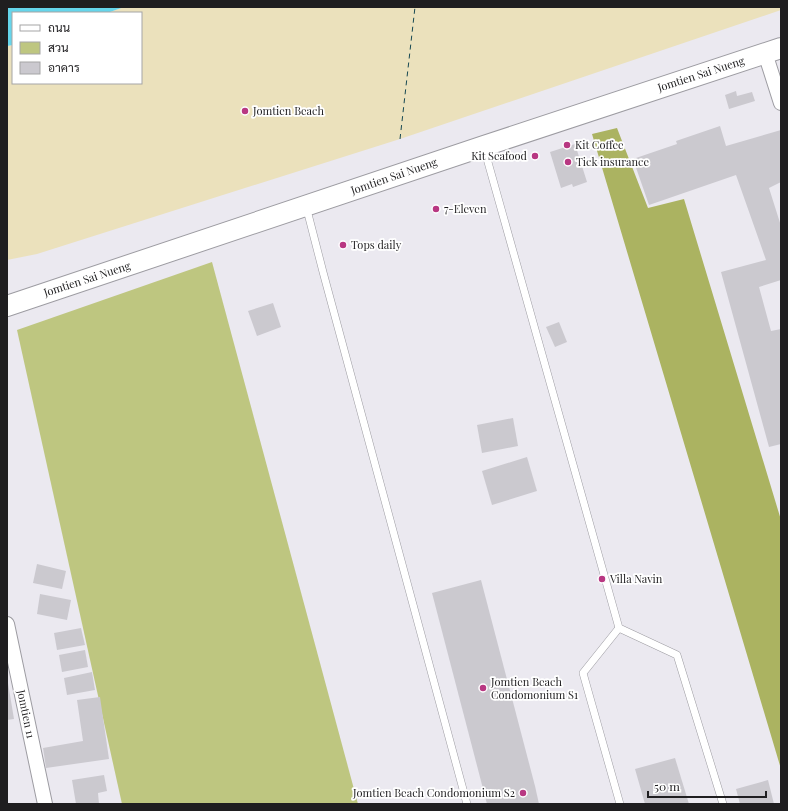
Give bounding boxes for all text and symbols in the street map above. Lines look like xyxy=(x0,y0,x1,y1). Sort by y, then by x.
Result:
legend xyxy=(12,12,142,84)
text: ถนน xyxy=(48,19,71,35)
text: สวน xyxy=(48,39,69,55)
street label: Jomtien Sai Nueng xyxy=(655,52,746,95)
text: อาคาร xyxy=(48,59,80,75)
place label: Jomtien Beach xyxy=(252,103,324,118)
marker: Jomtien Beach xyxy=(240,106,250,116)
place label: Kit Coffee xyxy=(575,137,624,152)
marker: Kit Coffee xyxy=(562,140,572,150)
place label: Kit Seafood xyxy=(471,148,528,163)
marker: Kit Seafood xyxy=(530,151,540,161)
street label: Jomtien Sai Nueng xyxy=(348,154,439,198)
place label: Tick insurance xyxy=(576,154,649,169)
marker: Tick insurance xyxy=(563,157,573,167)
place label: 7-Eleven xyxy=(444,201,487,216)
marker: 7-Eleven xyxy=(431,204,441,214)
place label: Tops daily xyxy=(351,237,402,252)
marker: Tops daily xyxy=(338,240,348,250)
street label: Jomtien Sai Nueng xyxy=(41,257,132,300)
place label: Villa Navin xyxy=(609,571,663,586)
marker: Villa Navin xyxy=(597,574,607,584)
place label: Jomtien Beach Condomonium S1 xyxy=(490,674,578,702)
marker: Jomtien Beach Condomonium S1 xyxy=(478,683,488,693)
street label: Jomtien 11 xyxy=(14,687,39,740)
scale bar xyxy=(648,773,766,799)
text: 50 m xyxy=(654,778,680,794)
place label: Jomtien Beach Condomonium S2 xyxy=(352,785,515,800)
marker: Jomtien Beach Condomonium S2 xyxy=(518,788,528,798)

